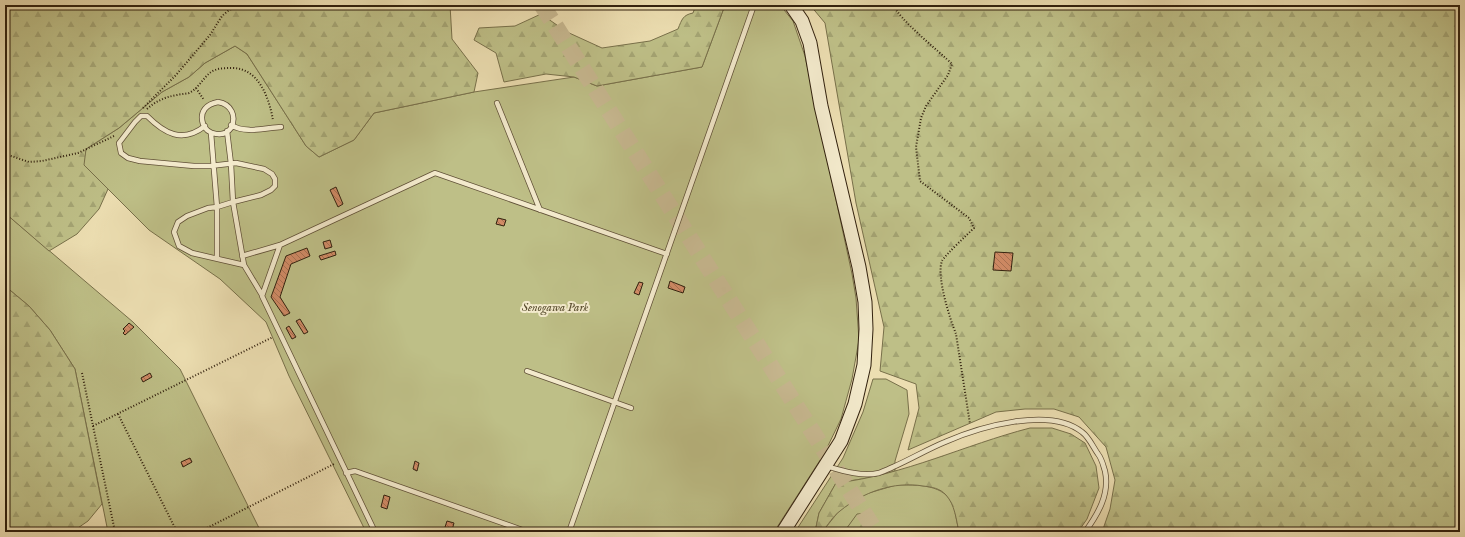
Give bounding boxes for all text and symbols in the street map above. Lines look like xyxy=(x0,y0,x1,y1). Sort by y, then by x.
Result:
park label: Senogawa Park xyxy=(522,300,588,316)

